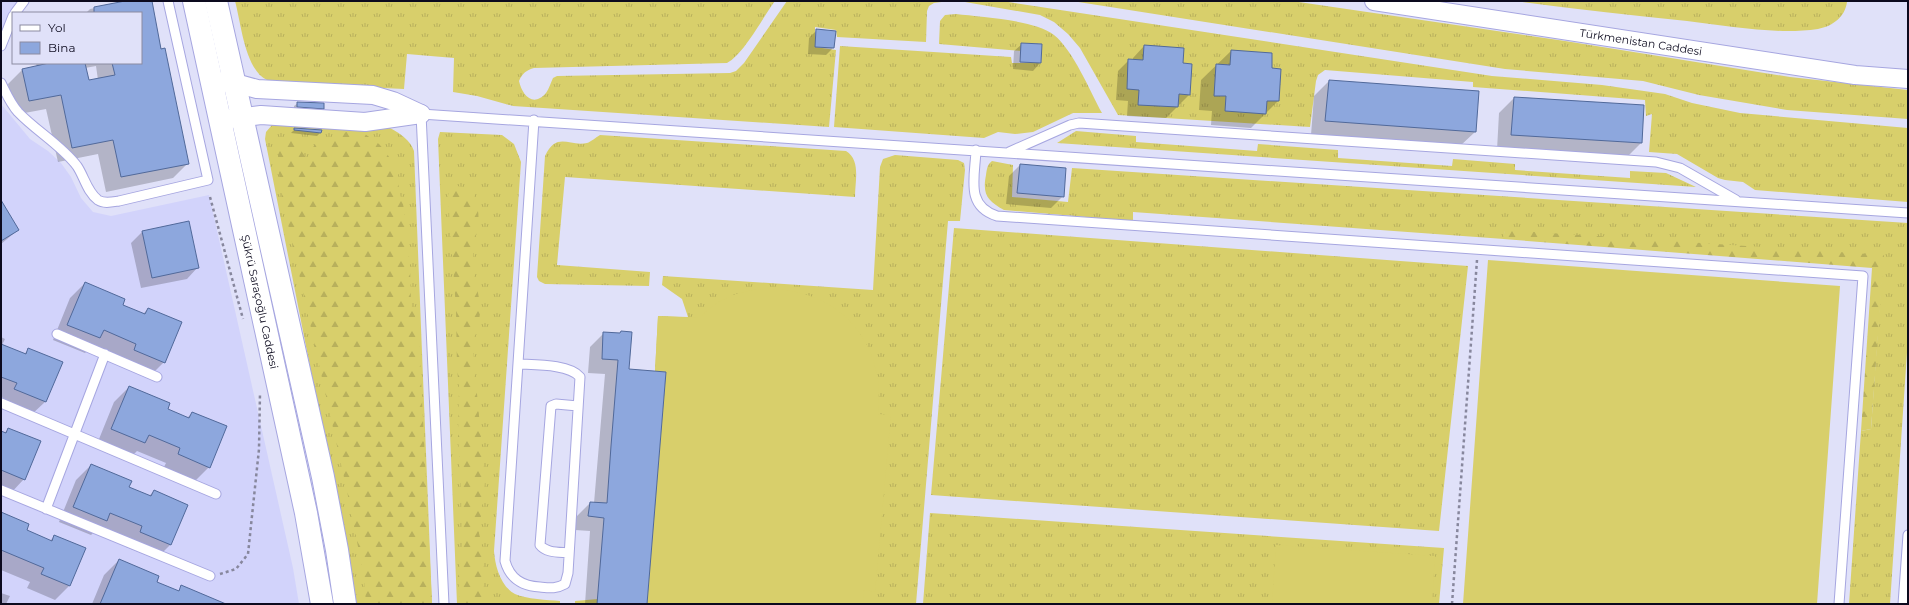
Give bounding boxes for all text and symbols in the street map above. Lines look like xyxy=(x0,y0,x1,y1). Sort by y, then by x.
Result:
legend xyxy=(12,12,142,64)
text: Yol xyxy=(48,20,66,35)
street label: Türkmenistan Caddesi xyxy=(1579,26,1703,58)
text: Bina xyxy=(48,40,75,55)
street label: Şükrü Saraçoğlu Caddesi xyxy=(238,233,281,370)

